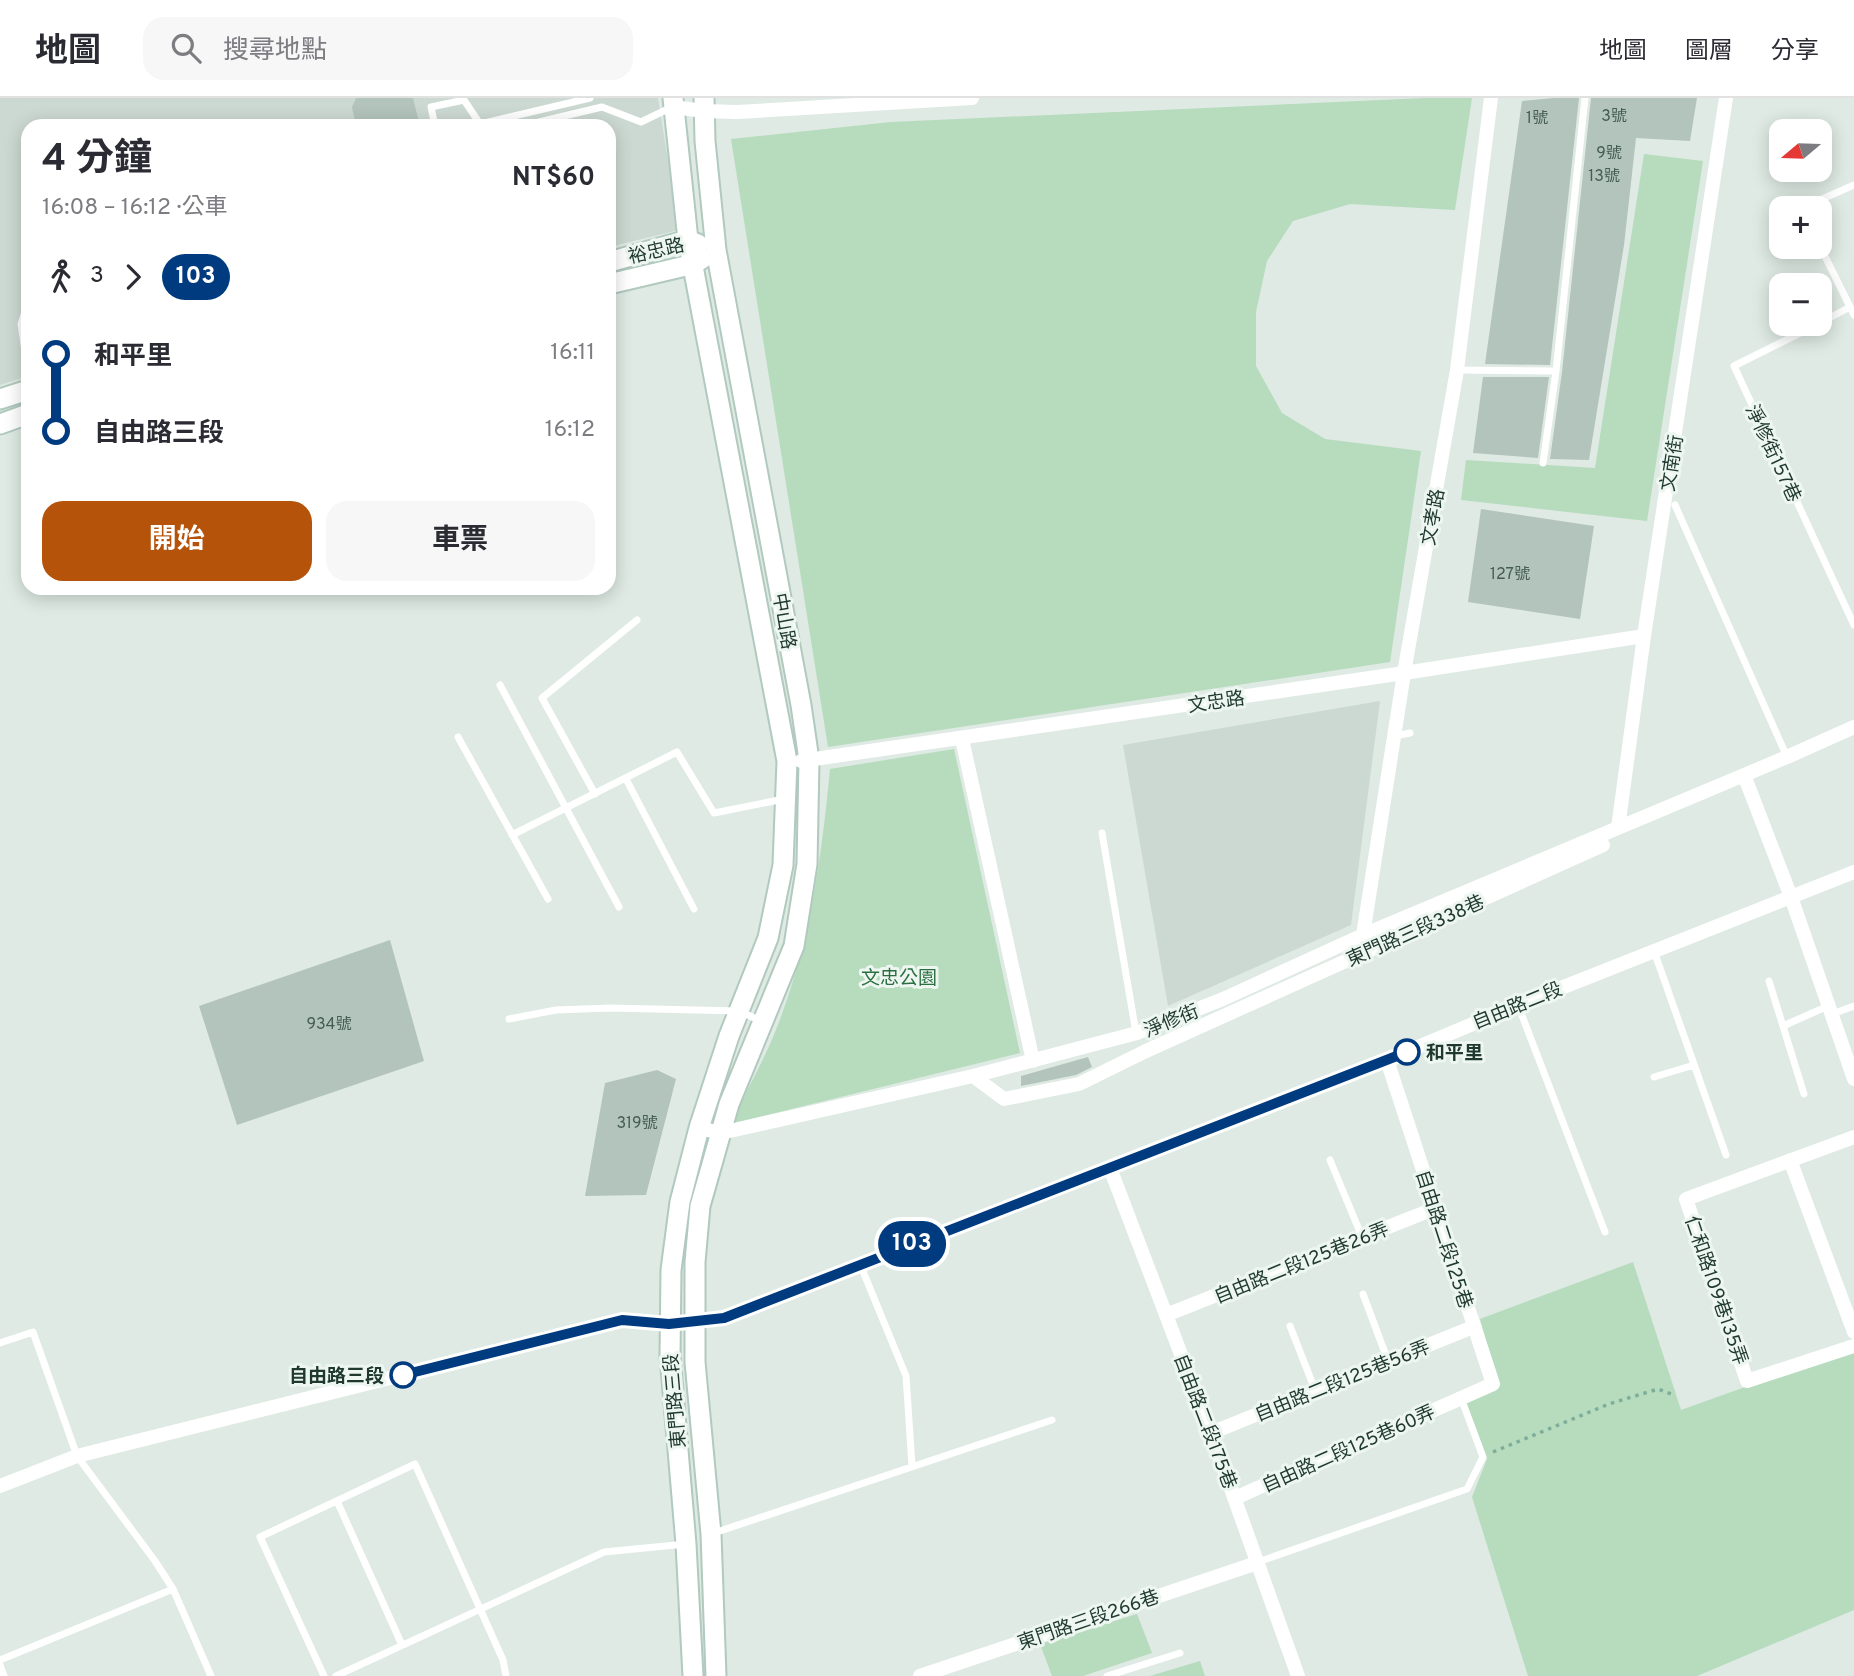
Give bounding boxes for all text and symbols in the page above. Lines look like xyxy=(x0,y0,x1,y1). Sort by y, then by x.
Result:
search box xyxy=(143,17,633,80)
icon: search xyxy=(167,29,205,67)
text: 地圖 xyxy=(35,32,101,74)
text: 搜尋地點 xyxy=(223,35,327,68)
text: 地圖 xyxy=(1599,37,1647,67)
text: 圖層 xyxy=(1685,37,1733,67)
text: 分享 xyxy=(1771,37,1819,67)
house number: 3號 xyxy=(1601,107,1627,127)
house number: 1號 xyxy=(1526,109,1548,129)
north arrow xyxy=(1769,119,1832,182)
map controls xyxy=(1769,119,1832,336)
text: 4 分鐘 xyxy=(42,136,152,185)
house number: 9號 xyxy=(1596,144,1622,164)
text: NT$60 xyxy=(512,162,595,195)
house number: 13號 xyxy=(1588,167,1620,187)
text: 16:08 – 16:12 · 公車 xyxy=(42,194,228,223)
button: + xyxy=(1769,196,1832,259)
street label: 裕忠路 xyxy=(626,234,687,270)
icon: walk xyxy=(42,258,80,296)
icon: forward xyxy=(114,258,152,296)
text: 3 xyxy=(90,262,104,291)
text: 103 xyxy=(176,262,216,292)
button: − xyxy=(1769,273,1832,336)
text: 16:11 xyxy=(550,339,595,368)
text: 和平里 xyxy=(94,341,172,374)
street label: 淨修街157巷 xyxy=(1739,401,1805,506)
text: 16:12 xyxy=(545,416,595,445)
text: 自由路三段 xyxy=(94,418,224,451)
street label: 文南街 xyxy=(1657,433,1689,493)
street label: 文孝路 xyxy=(1417,487,1451,548)
button: 開始 xyxy=(42,501,312,581)
button: 車票 xyxy=(326,501,595,581)
house number: 127號 xyxy=(1490,565,1530,585)
street label: 中山路 xyxy=(766,591,800,652)
street label: 文忠路 xyxy=(1186,687,1246,719)
street label: 東門路三段338巷 xyxy=(1343,891,1489,973)
park label: 文忠公園 xyxy=(861,967,937,991)
street label: 自由路二段 xyxy=(1469,978,1566,1036)
street label: 淨修街 xyxy=(1141,1000,1203,1044)
house number: 934號 xyxy=(306,1015,352,1035)
marker: 和平里 xyxy=(1394,1039,1420,1065)
place label: 和平里 xyxy=(1426,1042,1483,1066)
house number: 319號 xyxy=(616,1114,658,1134)
street label: 自由路二段125巷 xyxy=(1409,1167,1477,1312)
street label: 仁和路109巷135弄 xyxy=(1678,1213,1752,1368)
street label: 自由路二段125巷26弄 xyxy=(1211,1218,1393,1310)
line badge: 103 xyxy=(872,1221,952,1267)
text: 103 xyxy=(892,1229,932,1259)
street label: 自由路二段125巷56弄 xyxy=(1252,1336,1434,1428)
street label: 自由路二段175巷 xyxy=(1167,1351,1241,1493)
street label: 東門路三段 xyxy=(660,1352,692,1449)
marker: 自由路三段 xyxy=(390,1362,416,1388)
place label: 自由路三段 xyxy=(289,1365,384,1389)
street label: 自由路二段125巷60弄 xyxy=(1258,1401,1439,1499)
street label: 東門路三段266巷 xyxy=(1015,1585,1163,1656)

